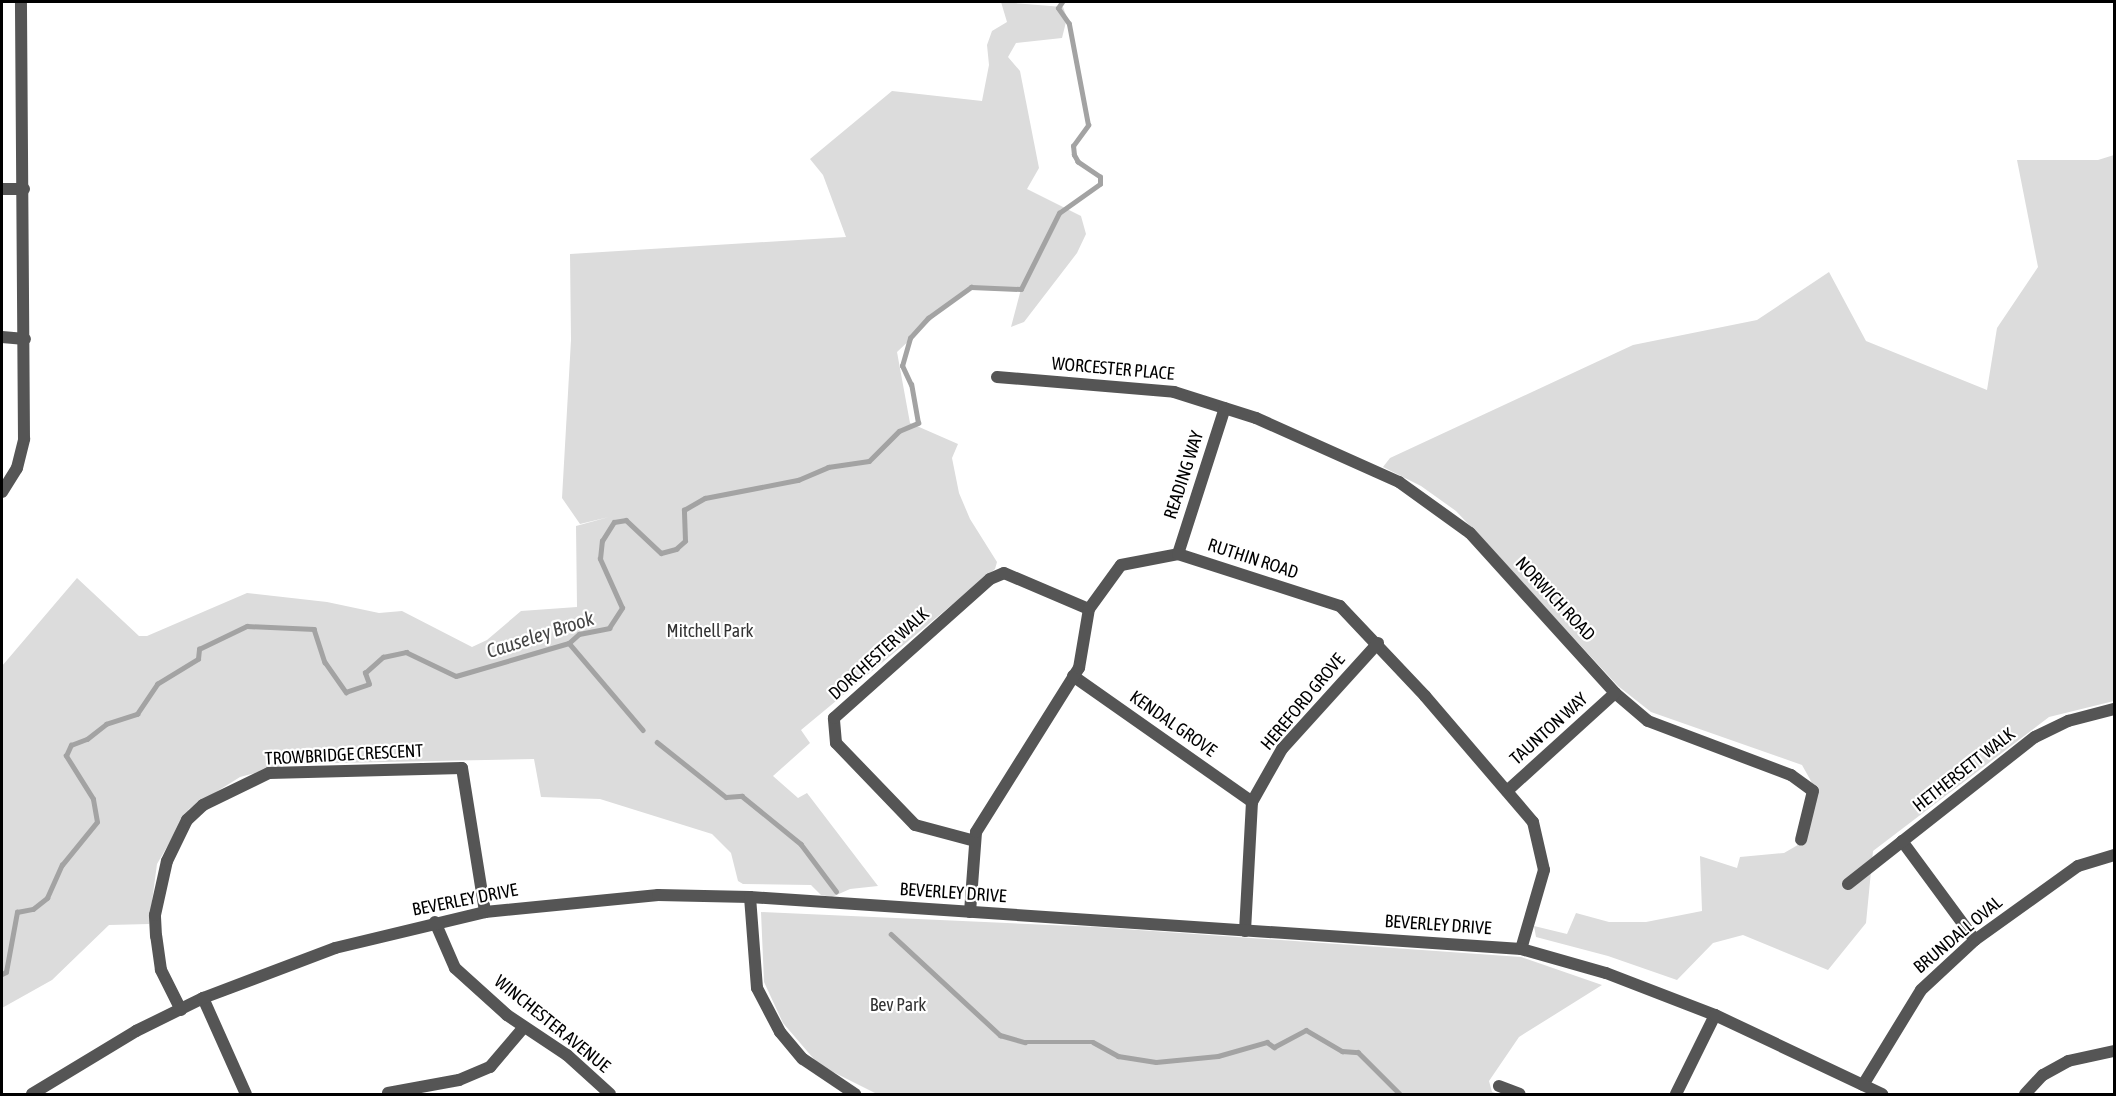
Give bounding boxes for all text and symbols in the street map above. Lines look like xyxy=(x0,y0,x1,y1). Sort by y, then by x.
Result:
street label: WORCESTER PLACE xyxy=(1051,353,1175,385)
street label: READING WAY xyxy=(1160,428,1208,522)
street label: RUTHIN ROAD xyxy=(1205,534,1301,584)
street label: NORWICH ROAD xyxy=(1511,553,1599,645)
street label: DORCHESTER WALK xyxy=(824,603,934,705)
water label: Causeley Brook xyxy=(483,605,597,663)
park label: Mitchell Park xyxy=(667,620,753,642)
street label: HEREFORD GROVE xyxy=(1256,649,1350,755)
street label: KENDAL GROVE xyxy=(1126,686,1220,762)
street label: TAUNTON WAY xyxy=(1506,689,1592,769)
street label: HETHERSETT WALK xyxy=(1909,723,2019,817)
street label: TROWBRIDGE CRESCENT xyxy=(264,740,424,770)
street label: BEVERLEY DRIVE xyxy=(899,878,1007,908)
street label: BEVERLEY DRIVE xyxy=(410,879,520,921)
street label: BRUNDALL OVAL xyxy=(1909,892,2007,978)
street label: BEVERLEY DRIVE xyxy=(1384,910,1492,940)
street label: WINCHESTER AVENUE xyxy=(490,971,614,1077)
park label: Bev Park xyxy=(870,994,926,1016)

